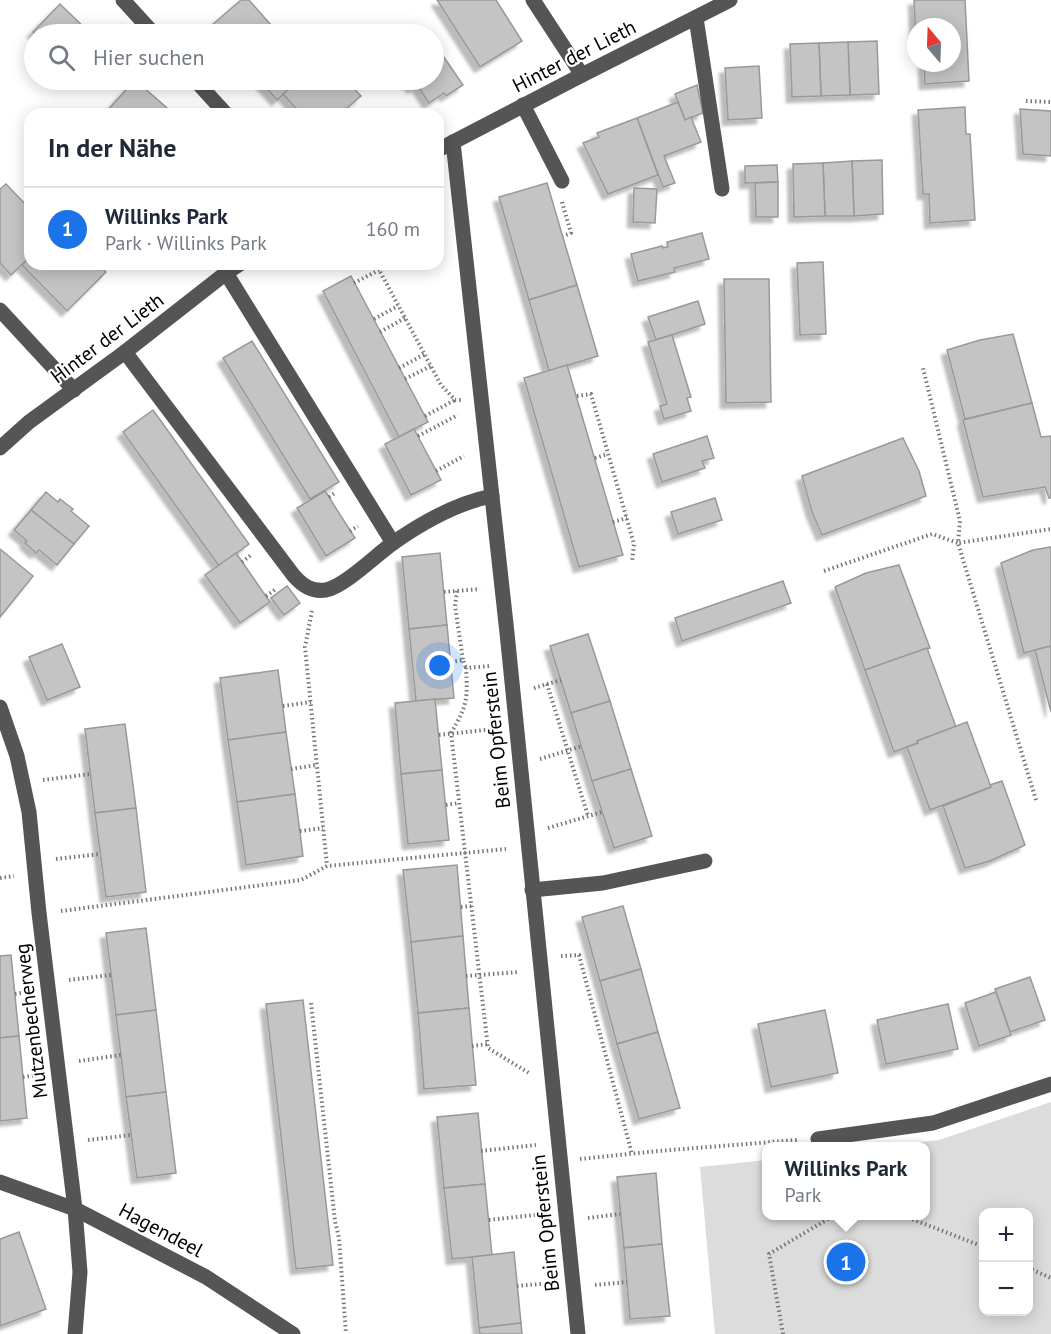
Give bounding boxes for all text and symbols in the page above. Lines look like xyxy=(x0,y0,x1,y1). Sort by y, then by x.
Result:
street label: Hinter der Lieth xyxy=(508,14,640,98)
north arrow xyxy=(907,18,961,72)
search box xyxy=(24,24,444,90)
icon: search xyxy=(45,41,78,74)
text: Hier suchen xyxy=(93,43,205,71)
text: In der Nähe xyxy=(48,131,176,164)
text: Willinks Park xyxy=(105,202,228,230)
text: 1 xyxy=(62,216,73,242)
text: 160 m xyxy=(366,216,420,242)
text: Park · Willinks Park xyxy=(105,230,267,256)
street label: Hinter der Lieth xyxy=(45,287,169,389)
your location xyxy=(425,651,454,680)
street label: Beim Opferstein xyxy=(476,670,516,810)
street label: Mutzenbecherweg xyxy=(9,942,53,1100)
popup xyxy=(762,1142,930,1220)
street label: Beim Opferstein xyxy=(525,1153,565,1293)
text: Willinks Park xyxy=(785,1154,907,1182)
text: Park xyxy=(785,1182,821,1208)
street label: Hagendeel xyxy=(114,1197,208,1263)
map controls xyxy=(979,1208,1033,1316)
button: + xyxy=(979,1208,1033,1262)
pin: 1 xyxy=(826,1240,866,1284)
button: − xyxy=(979,1262,1033,1316)

